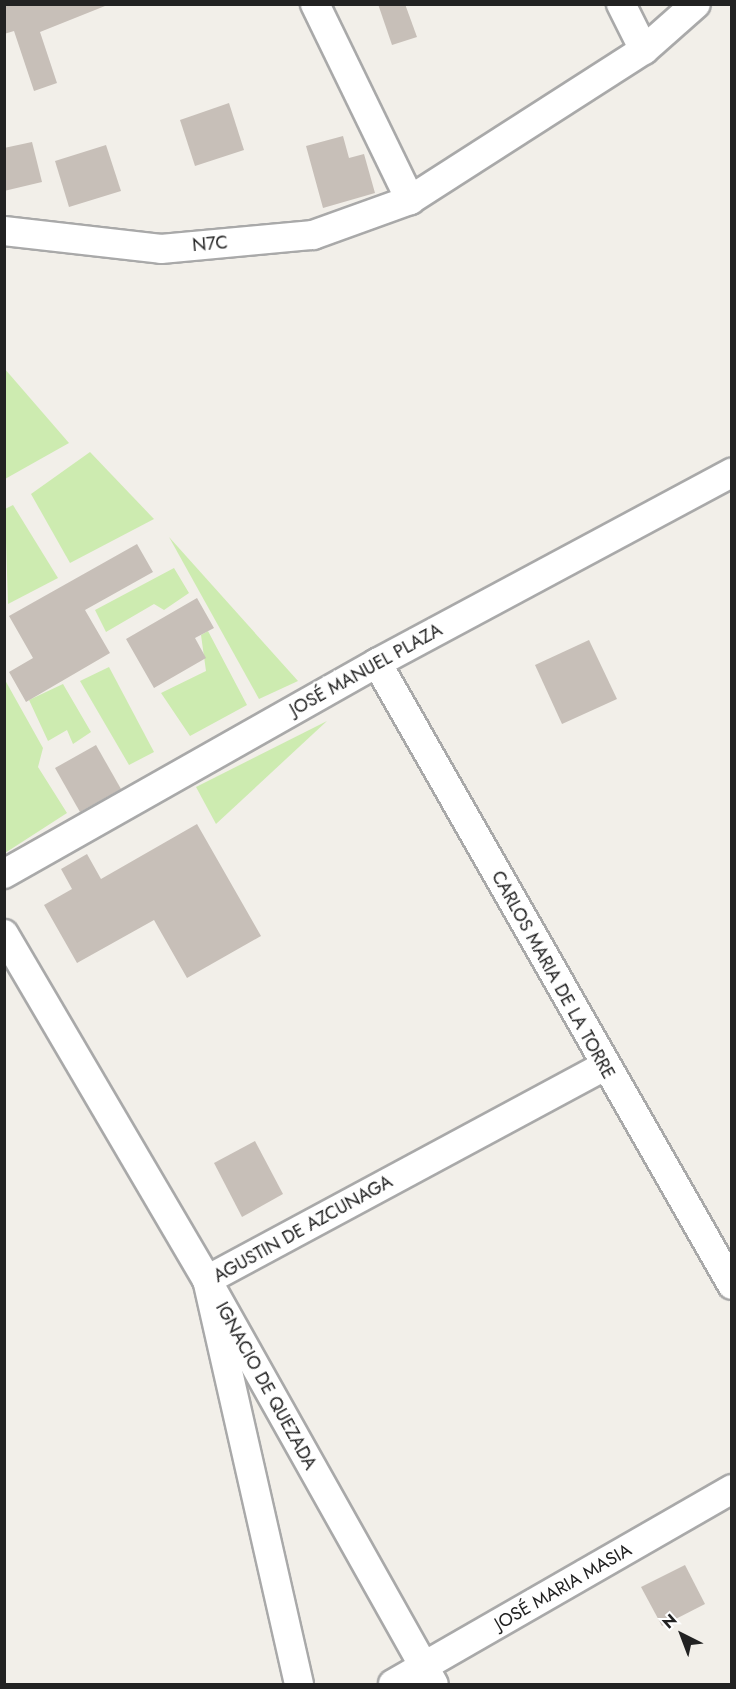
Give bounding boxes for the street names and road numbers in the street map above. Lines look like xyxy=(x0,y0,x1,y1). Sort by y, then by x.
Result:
street label: N7C xyxy=(191,232,229,256)
street label: JOSÉ MANUEL PLAZA xyxy=(286,619,446,721)
street label: CARLOS MARIA DE LA TORRE xyxy=(487,867,619,1083)
street label: AGUSTIN DE AZCUNAGA xyxy=(210,1171,396,1287)
street label: IGNACIO DE QUEZADA xyxy=(211,1298,321,1474)
street label: JOSÉ MARIA MASIA xyxy=(491,1539,635,1635)

